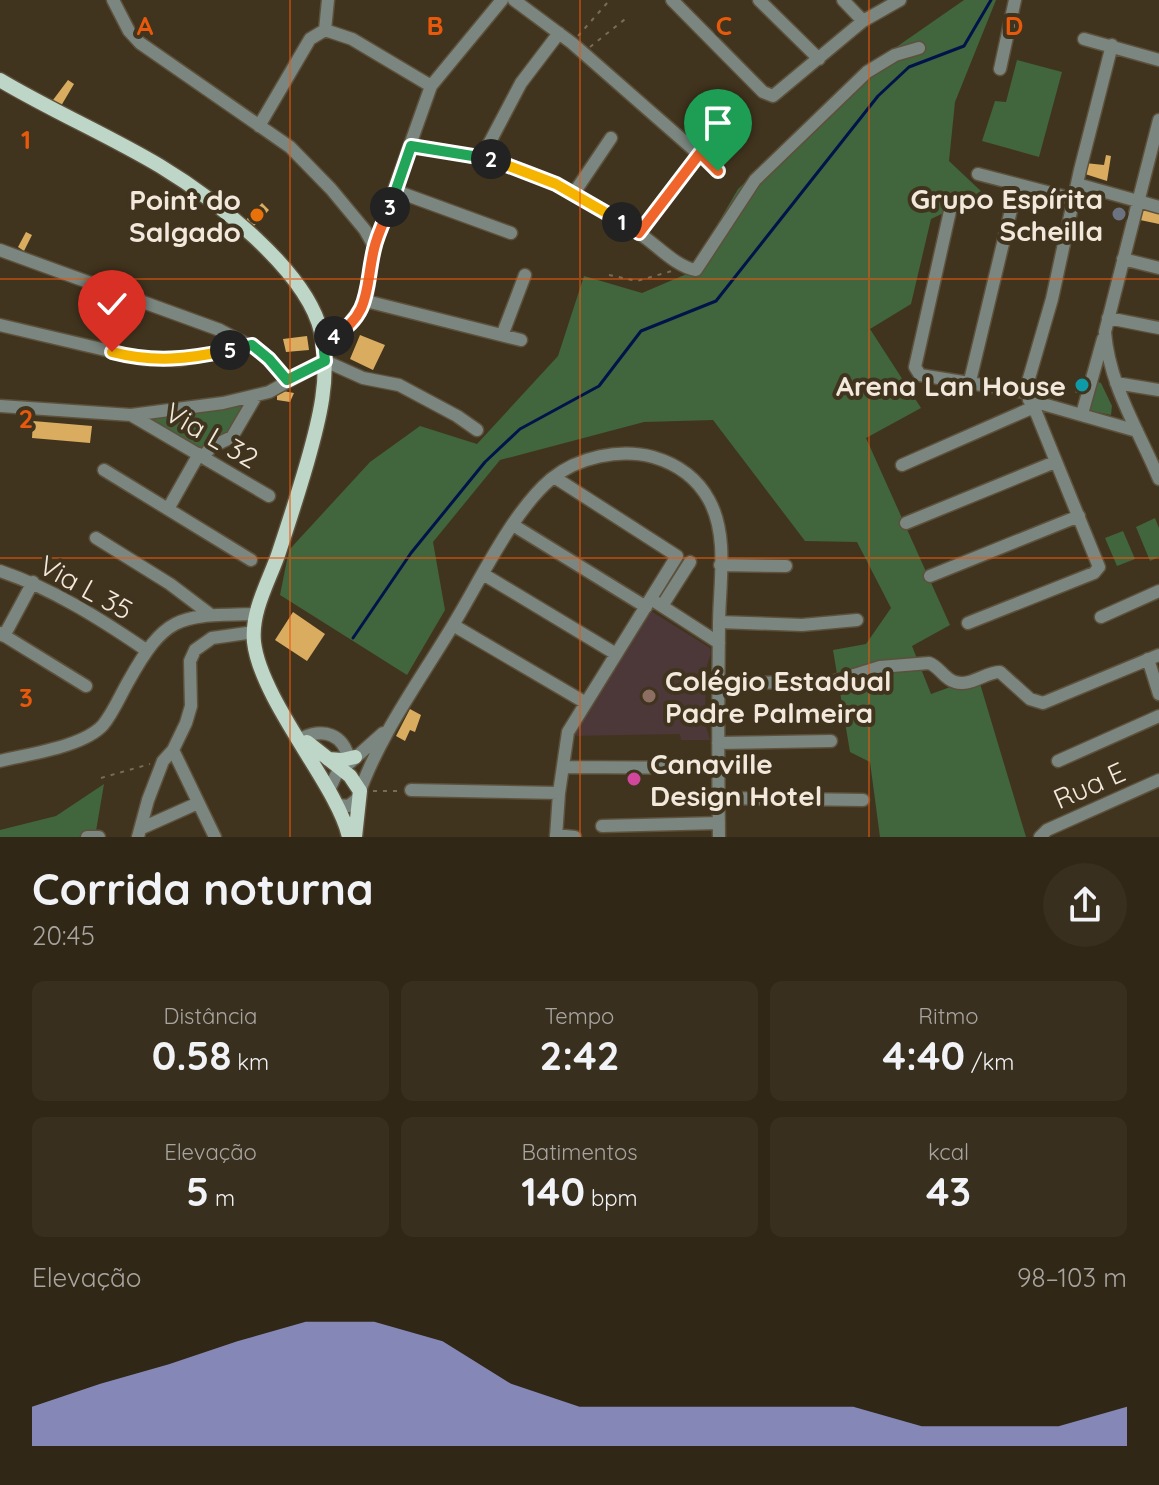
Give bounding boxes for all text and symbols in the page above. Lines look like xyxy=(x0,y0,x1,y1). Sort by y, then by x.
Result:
text: A xyxy=(137,9,154,42)
text: B xyxy=(426,9,444,42)
text: C xyxy=(716,9,732,42)
text: D xyxy=(1005,9,1023,42)
pin xyxy=(684,89,752,171)
icon: arrive xyxy=(696,101,740,145)
text: 1 xyxy=(21,123,31,156)
pin: 2 xyxy=(471,139,511,179)
text: 2 xyxy=(485,145,497,173)
place label: Grupo Espírita Scheilla xyxy=(911,181,1103,248)
place label: Point do Salgado xyxy=(129,182,241,249)
pin: 3 xyxy=(370,187,410,227)
text: 3 xyxy=(384,193,396,221)
pin: 1 xyxy=(602,202,642,242)
marker: Grupo Espírita Scheilla xyxy=(1110,205,1128,223)
marker: Point do Salgado xyxy=(248,206,266,224)
text: 1 xyxy=(618,208,626,236)
pin xyxy=(78,270,146,352)
icon: check xyxy=(90,282,134,326)
pin: 4 xyxy=(314,316,354,356)
text: 4 xyxy=(328,322,340,350)
pin: 5 xyxy=(210,330,250,370)
text: 5 xyxy=(224,336,236,364)
place label: Arena Lan House xyxy=(836,368,1066,403)
marker: Arena Lan House xyxy=(1073,376,1091,394)
street label: Via L 32 xyxy=(159,394,265,476)
text: 2 xyxy=(19,402,33,435)
street label: Via L 35 xyxy=(33,547,139,627)
place label: Colégio Estadual Padre Palmeira xyxy=(665,663,892,730)
text: 3 xyxy=(19,681,33,714)
marker: Colégio Estadual Padre Palmeira xyxy=(640,687,658,705)
place label: Canaville Design Hotel xyxy=(650,746,822,813)
street label: Rua E xyxy=(1048,754,1130,816)
marker: Canaville Design Hotel xyxy=(625,770,643,788)
text: Corrida noturna xyxy=(32,861,374,916)
button: share xyxy=(1043,863,1127,947)
text: 20:45 xyxy=(32,919,95,952)
text: Distância xyxy=(164,1002,257,1030)
text: Tempo xyxy=(545,1002,614,1030)
text: Ritmo xyxy=(918,1002,979,1030)
text: 0.58 xyxy=(152,1030,231,1080)
text: 2:42 xyxy=(540,1030,619,1080)
text: 4:40 xyxy=(883,1030,965,1080)
text: km xyxy=(231,1048,269,1076)
text: /km xyxy=(965,1048,1014,1076)
text: Elevação xyxy=(164,1138,257,1166)
text: Batimentos xyxy=(522,1138,638,1166)
text: kcal xyxy=(928,1138,969,1166)
text: 5 xyxy=(186,1166,209,1216)
text: 140 xyxy=(521,1166,585,1216)
text: 43 xyxy=(926,1166,971,1216)
text: m xyxy=(209,1184,235,1212)
text: bpm xyxy=(585,1184,638,1212)
text: Elevação xyxy=(32,1261,141,1294)
text: 98–103 m xyxy=(1017,1261,1127,1294)

